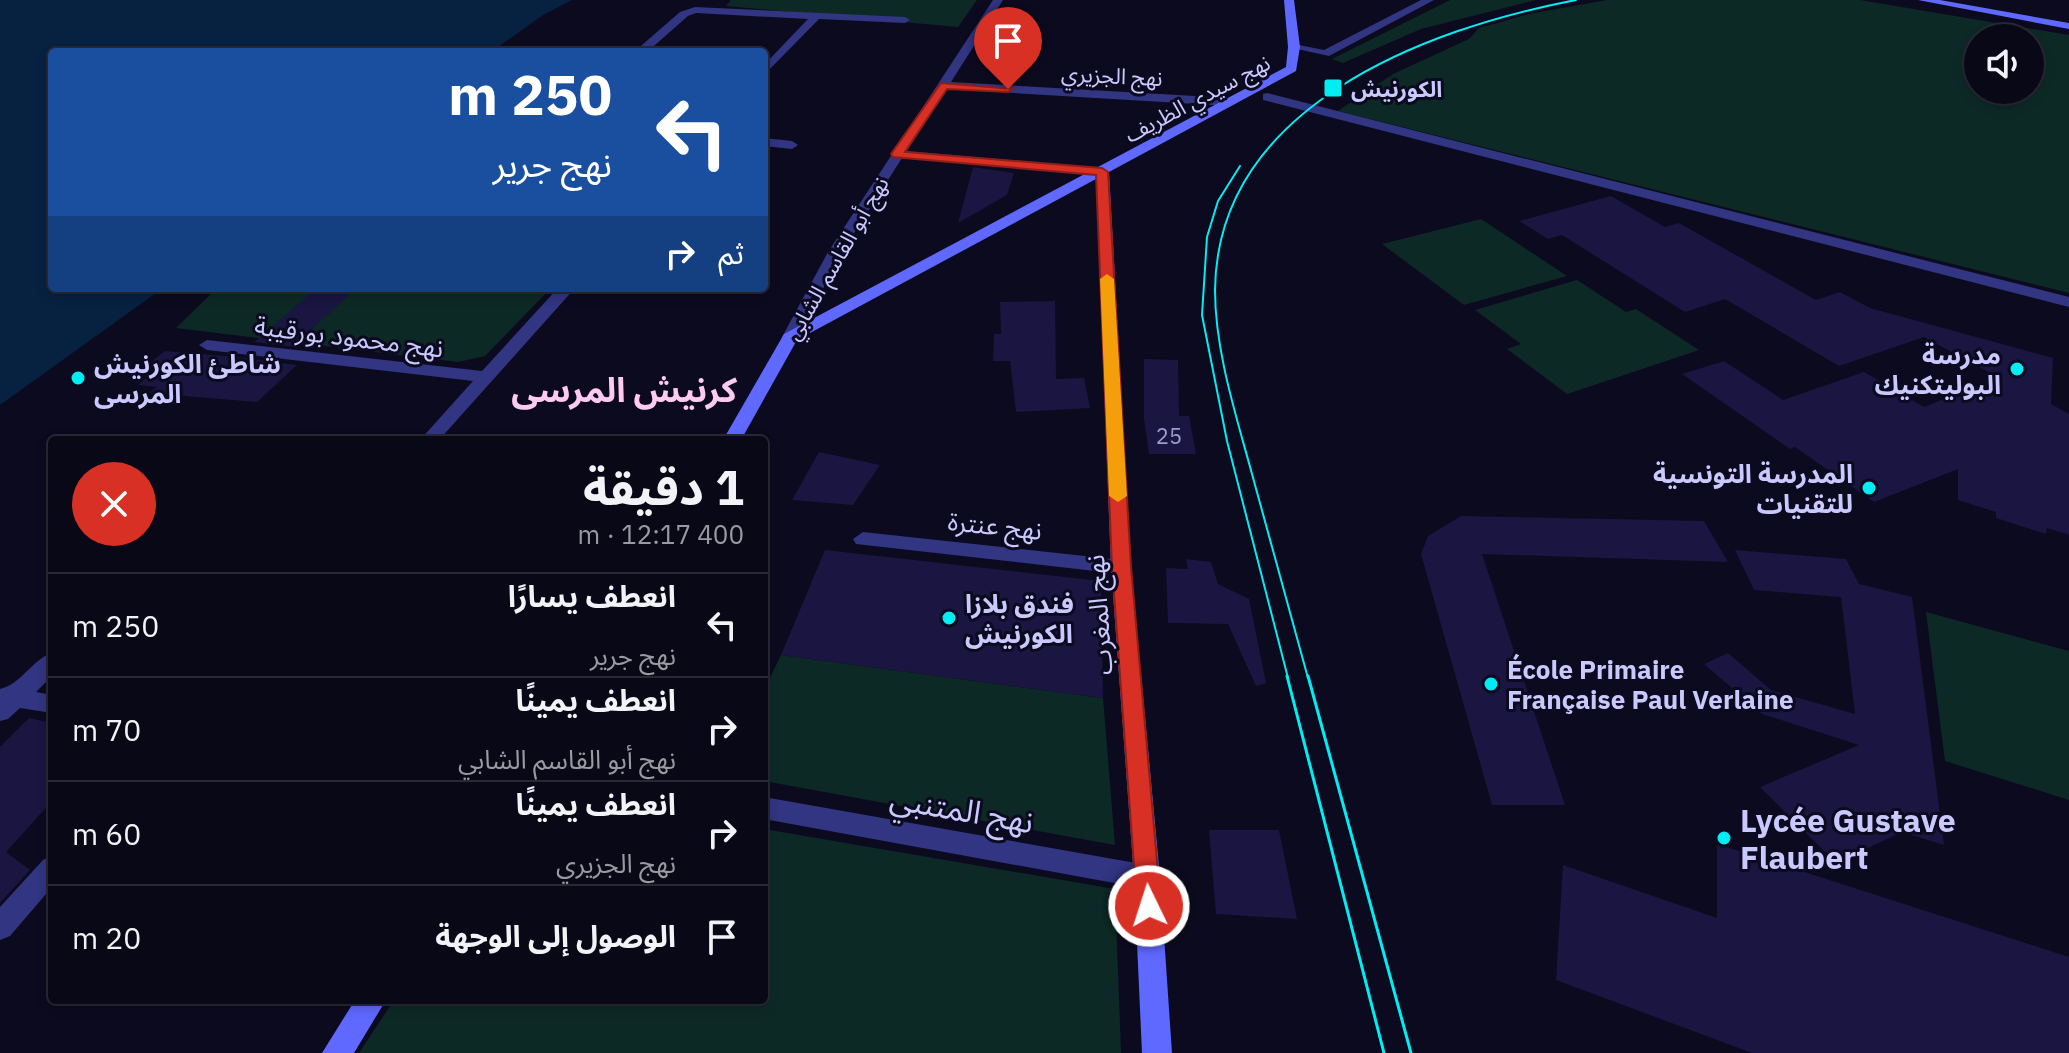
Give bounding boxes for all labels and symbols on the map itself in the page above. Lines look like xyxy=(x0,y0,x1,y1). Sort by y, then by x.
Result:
pin xyxy=(974,7,1042,89)
street label: نهج سيدي الظريف xyxy=(1119,47,1276,151)
street label: نهج الجزيري xyxy=(1060,58,1163,95)
place label: الكورنيش xyxy=(1351,74,1442,103)
marker: الكورنيش xyxy=(1322,77,1344,99)
street label: نهج أبو القاسم الشابي xyxy=(777,171,897,347)
street label: نهج محمود بورقيبة xyxy=(252,308,445,368)
place label: مدرسة البوليتكنيك xyxy=(1874,337,2001,401)
place label: شاطئ الكورنيش المرسى xyxy=(94,346,281,410)
marker: مدرسة البوليتكنيك xyxy=(2008,360,2026,378)
district label: كرنيش المرسى xyxy=(511,367,737,411)
marker: شاطئ الكورنيش المرسى xyxy=(69,369,87,387)
house number: 25 xyxy=(1156,421,1182,450)
place label: المدرسة التونسية للتقنيات xyxy=(1653,456,1853,520)
marker: المدرسة التونسية للتقنيات xyxy=(1860,479,1878,497)
street label: نهج عنترة xyxy=(946,503,1044,551)
street label: نهج المغرب xyxy=(1077,553,1123,676)
place label: فندق بلازا الكورنيش xyxy=(965,586,1074,650)
marker: فندق بلازا الكورنيش xyxy=(940,609,958,627)
place label: École Primaire Française Paul Verlaine xyxy=(1507,652,1794,716)
marker: École Primaire Française Paul Verlaine xyxy=(1482,675,1500,693)
street label: نهج المتنبي xyxy=(886,776,1037,847)
place label: Lycée Gustave Flaubert xyxy=(1740,799,1956,878)
marker: Lycée Gustave Flaubert xyxy=(1715,829,1733,847)
position arrow xyxy=(1107,864,1191,948)

